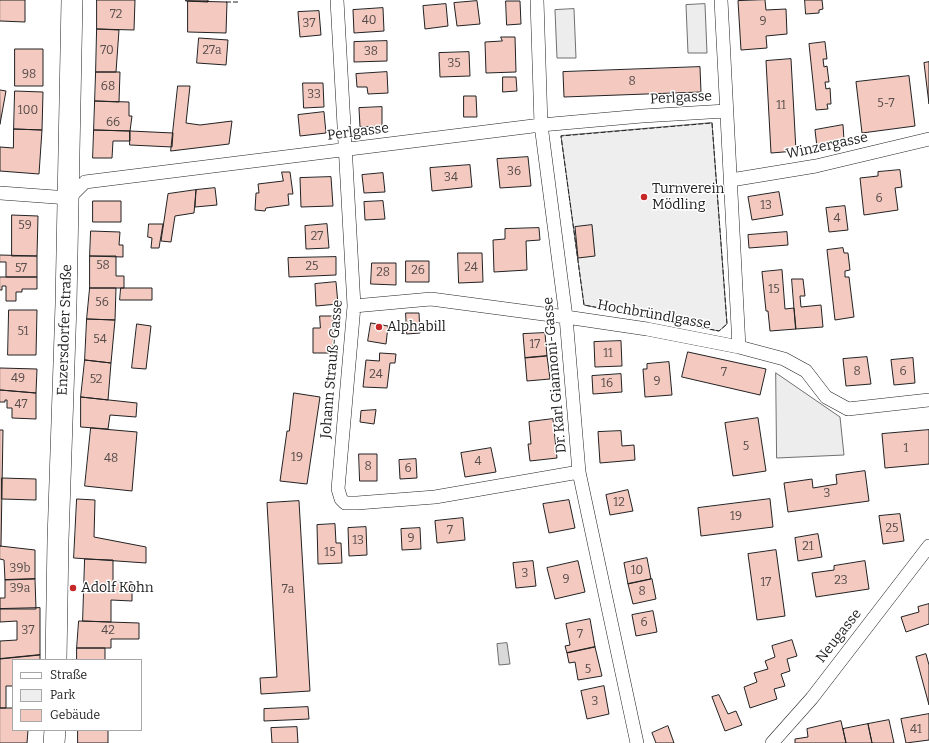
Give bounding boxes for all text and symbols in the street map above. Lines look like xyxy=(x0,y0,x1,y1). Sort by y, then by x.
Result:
house number: 72 xyxy=(110,8,122,22)
house number: 40 xyxy=(362,14,376,28)
house number: 9 xyxy=(759,15,767,29)
house number: 37 xyxy=(303,17,315,31)
house number: 70 xyxy=(100,44,114,58)
house number: 27a xyxy=(203,44,221,58)
house number: 38 xyxy=(364,45,378,59)
house number: 35 xyxy=(447,57,461,71)
house number: 98 xyxy=(22,68,36,82)
house number: 8 xyxy=(628,75,636,89)
house number: 68 xyxy=(101,80,115,94)
house number: 33 xyxy=(307,88,321,102)
street label: Perlgasse xyxy=(650,88,712,108)
house number: 5-7 xyxy=(877,97,895,111)
house number: 11 xyxy=(776,99,786,113)
house number: 100 xyxy=(18,104,38,118)
house number: 66 xyxy=(106,116,120,130)
street label: Perlgasse xyxy=(326,120,390,144)
street label: Winzergasse xyxy=(784,129,870,163)
house number: 36 xyxy=(507,165,521,179)
house number: 34 xyxy=(444,171,458,185)
place label: Turnverein Mödling xyxy=(652,181,724,214)
marker: Turnverein Mödling xyxy=(639,192,649,202)
house number: 6 xyxy=(875,192,883,206)
house number: 13 xyxy=(760,199,772,213)
house number: 4 xyxy=(833,212,841,226)
house number: 59 xyxy=(18,219,32,233)
house number: 27 xyxy=(311,230,323,244)
house number: 58 xyxy=(96,259,110,273)
house number: 25 xyxy=(306,260,318,274)
house number: 24 xyxy=(464,261,478,275)
house number: 57 xyxy=(15,262,27,276)
street label: Enzersdorfer Straße xyxy=(54,264,76,396)
house number: 26 xyxy=(411,264,425,278)
house number: 28 xyxy=(376,266,390,280)
house number: 15 xyxy=(768,283,780,297)
house number: 56 xyxy=(95,296,109,310)
street label: Dr. Karl Giannoni-Gasse xyxy=(540,296,570,454)
street label: Hochbründlgasse xyxy=(596,297,712,333)
street label: Johann Strauß-Gasse xyxy=(318,299,346,439)
place label: Alphabill xyxy=(387,319,446,335)
marker: Alphabill xyxy=(374,322,384,332)
house number: 51 xyxy=(17,325,29,339)
house number: 54 xyxy=(93,333,107,347)
house number: 17 xyxy=(530,338,540,352)
house number: 11 xyxy=(603,347,613,361)
house number: 8 xyxy=(853,365,861,379)
house number: 6 xyxy=(899,365,907,379)
house number: 7 xyxy=(721,366,727,380)
house number: 24 xyxy=(369,368,383,382)
house number: 49 xyxy=(11,372,25,386)
house number: 52 xyxy=(90,373,102,387)
house number: 9 xyxy=(653,375,661,389)
house number: 16 xyxy=(601,377,613,391)
house number: 47 xyxy=(15,398,27,412)
house number: 5 xyxy=(743,440,749,454)
house number: 1 xyxy=(904,442,908,456)
house number: 19 xyxy=(291,451,303,465)
house number: 48 xyxy=(104,452,118,466)
house number: 4 xyxy=(474,455,482,469)
house number: 8 xyxy=(364,460,372,474)
house number: 6 xyxy=(404,462,412,476)
house number: 3 xyxy=(824,487,830,501)
house number: 12 xyxy=(613,496,625,510)
house number: 19 xyxy=(730,510,742,524)
house number: 25 xyxy=(886,522,898,536)
house number: 7 xyxy=(447,524,453,538)
house number: 9 xyxy=(407,532,415,546)
house number: 13 xyxy=(352,534,364,548)
house number: 21 xyxy=(802,540,814,554)
house number: 15 xyxy=(324,546,336,560)
house number: 39b xyxy=(10,562,30,576)
house number: 10 xyxy=(631,564,643,578)
house number: 3 xyxy=(522,567,528,581)
house number: 9 xyxy=(562,573,570,587)
house number: 23 xyxy=(834,574,848,588)
house number: 17 xyxy=(761,576,771,590)
place label: Adolf Kohn xyxy=(81,580,154,596)
house number: 39a xyxy=(10,582,30,596)
marker: Adolf Kohn xyxy=(68,583,78,593)
house number: 7a xyxy=(282,583,294,597)
house number: 8 xyxy=(638,585,646,599)
street label: Neugasse xyxy=(813,606,865,666)
house number: 6 xyxy=(640,616,648,630)
house number: 37 xyxy=(22,624,34,638)
house number: 42 xyxy=(101,624,115,638)
house number: 7 xyxy=(577,628,583,642)
legend xyxy=(12,659,142,731)
house number: 5 xyxy=(585,663,591,677)
text: Straße xyxy=(50,668,87,682)
text: Park xyxy=(50,688,75,702)
house number: 3 xyxy=(592,695,598,709)
text: Gebäude xyxy=(50,708,100,722)
house number: 41 xyxy=(910,723,922,737)

